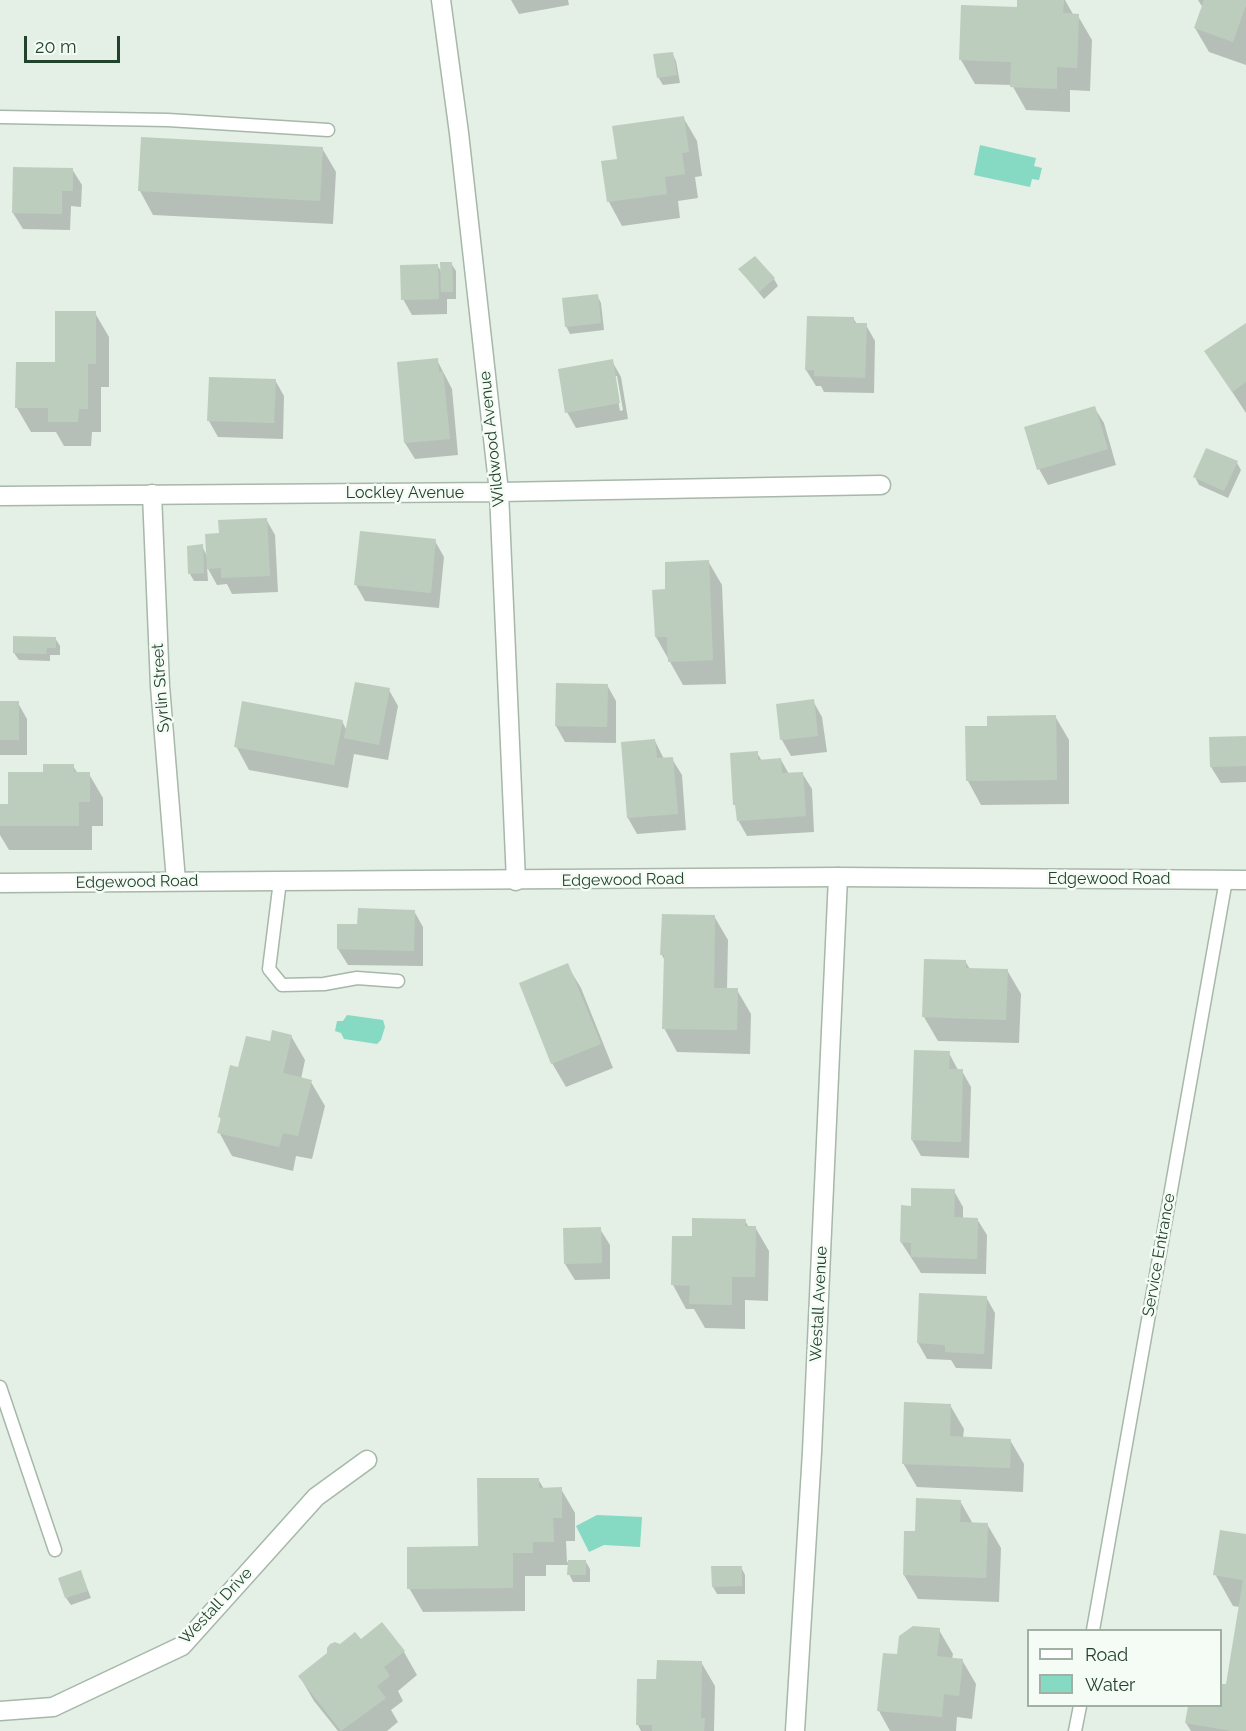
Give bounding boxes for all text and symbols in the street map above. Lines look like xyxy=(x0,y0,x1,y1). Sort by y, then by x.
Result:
scale bar xyxy=(27,24,123,62)
text: 20 m xyxy=(35,36,77,57)
street label: Wildwood Avenue xyxy=(475,370,509,508)
street label: Lockley Avenue xyxy=(346,483,464,503)
street label: Syrlin Street xyxy=(148,643,174,733)
street label: Edgewood Road xyxy=(562,869,684,891)
street label: Edgewood Road xyxy=(1048,869,1170,889)
street label: Edgewood Road xyxy=(76,871,198,893)
street label: Service Entrance xyxy=(1139,1192,1179,1318)
street label: Westall Avenue xyxy=(806,1246,832,1362)
street label: Westall Drive xyxy=(176,1564,256,1648)
legend xyxy=(1027,1629,1222,1707)
text: Road xyxy=(1085,1644,1128,1665)
text: Water xyxy=(1085,1674,1135,1695)

